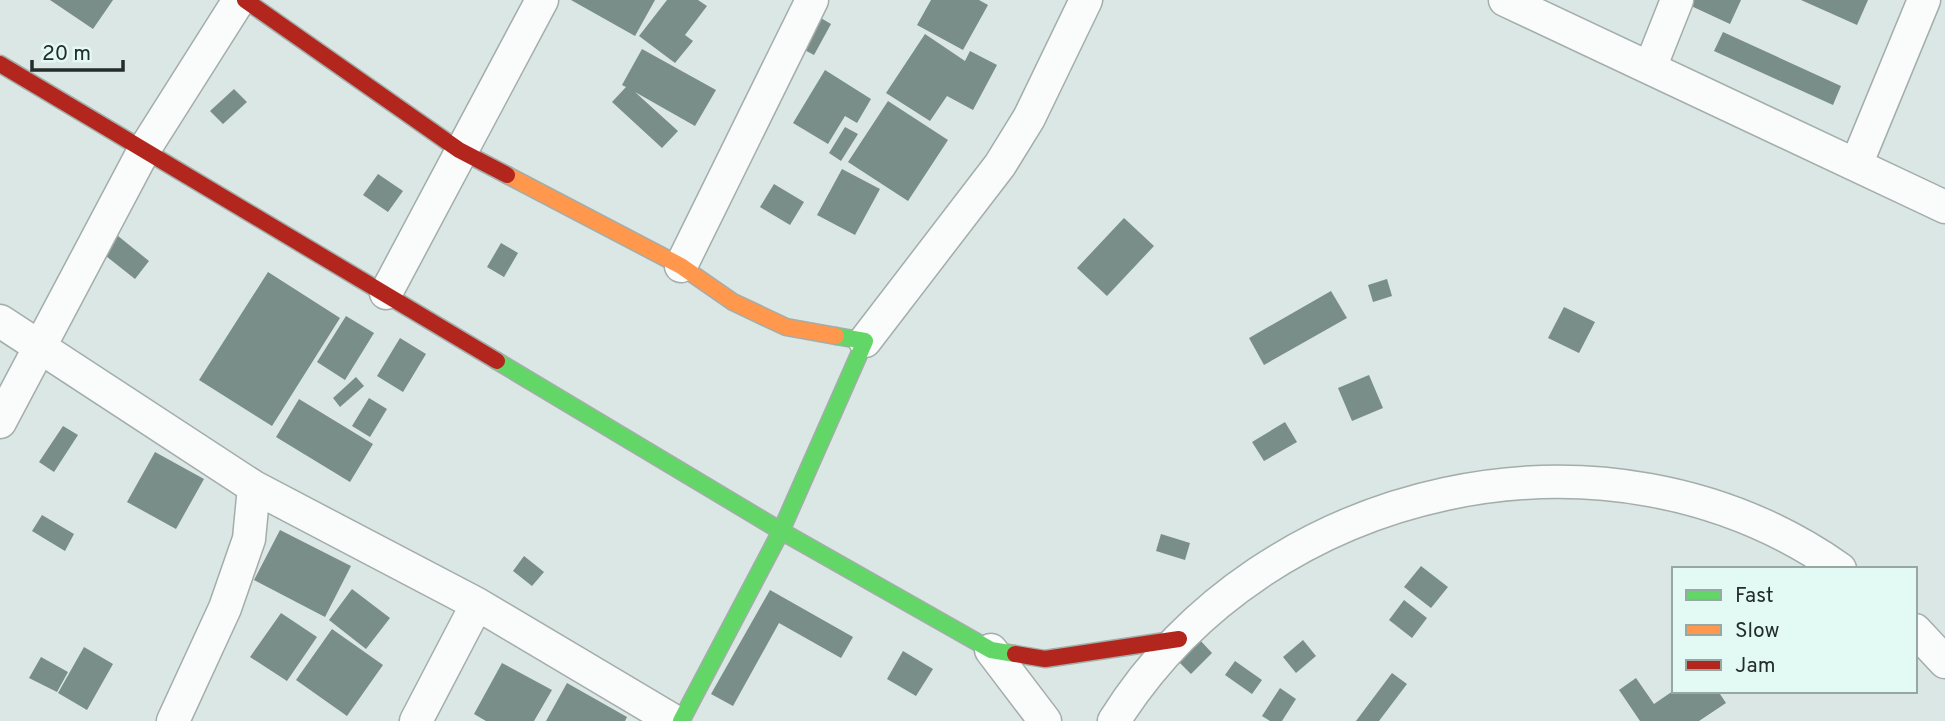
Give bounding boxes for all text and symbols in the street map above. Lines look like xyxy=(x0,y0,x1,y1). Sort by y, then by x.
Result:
scale bar xyxy=(32,28,122,72)
text: 20 m xyxy=(42,41,91,68)
legend xyxy=(1672,567,1917,693)
text: Fast xyxy=(1735,583,1774,610)
text: Slow xyxy=(1735,618,1780,645)
text: Jam xyxy=(1735,653,1776,680)

